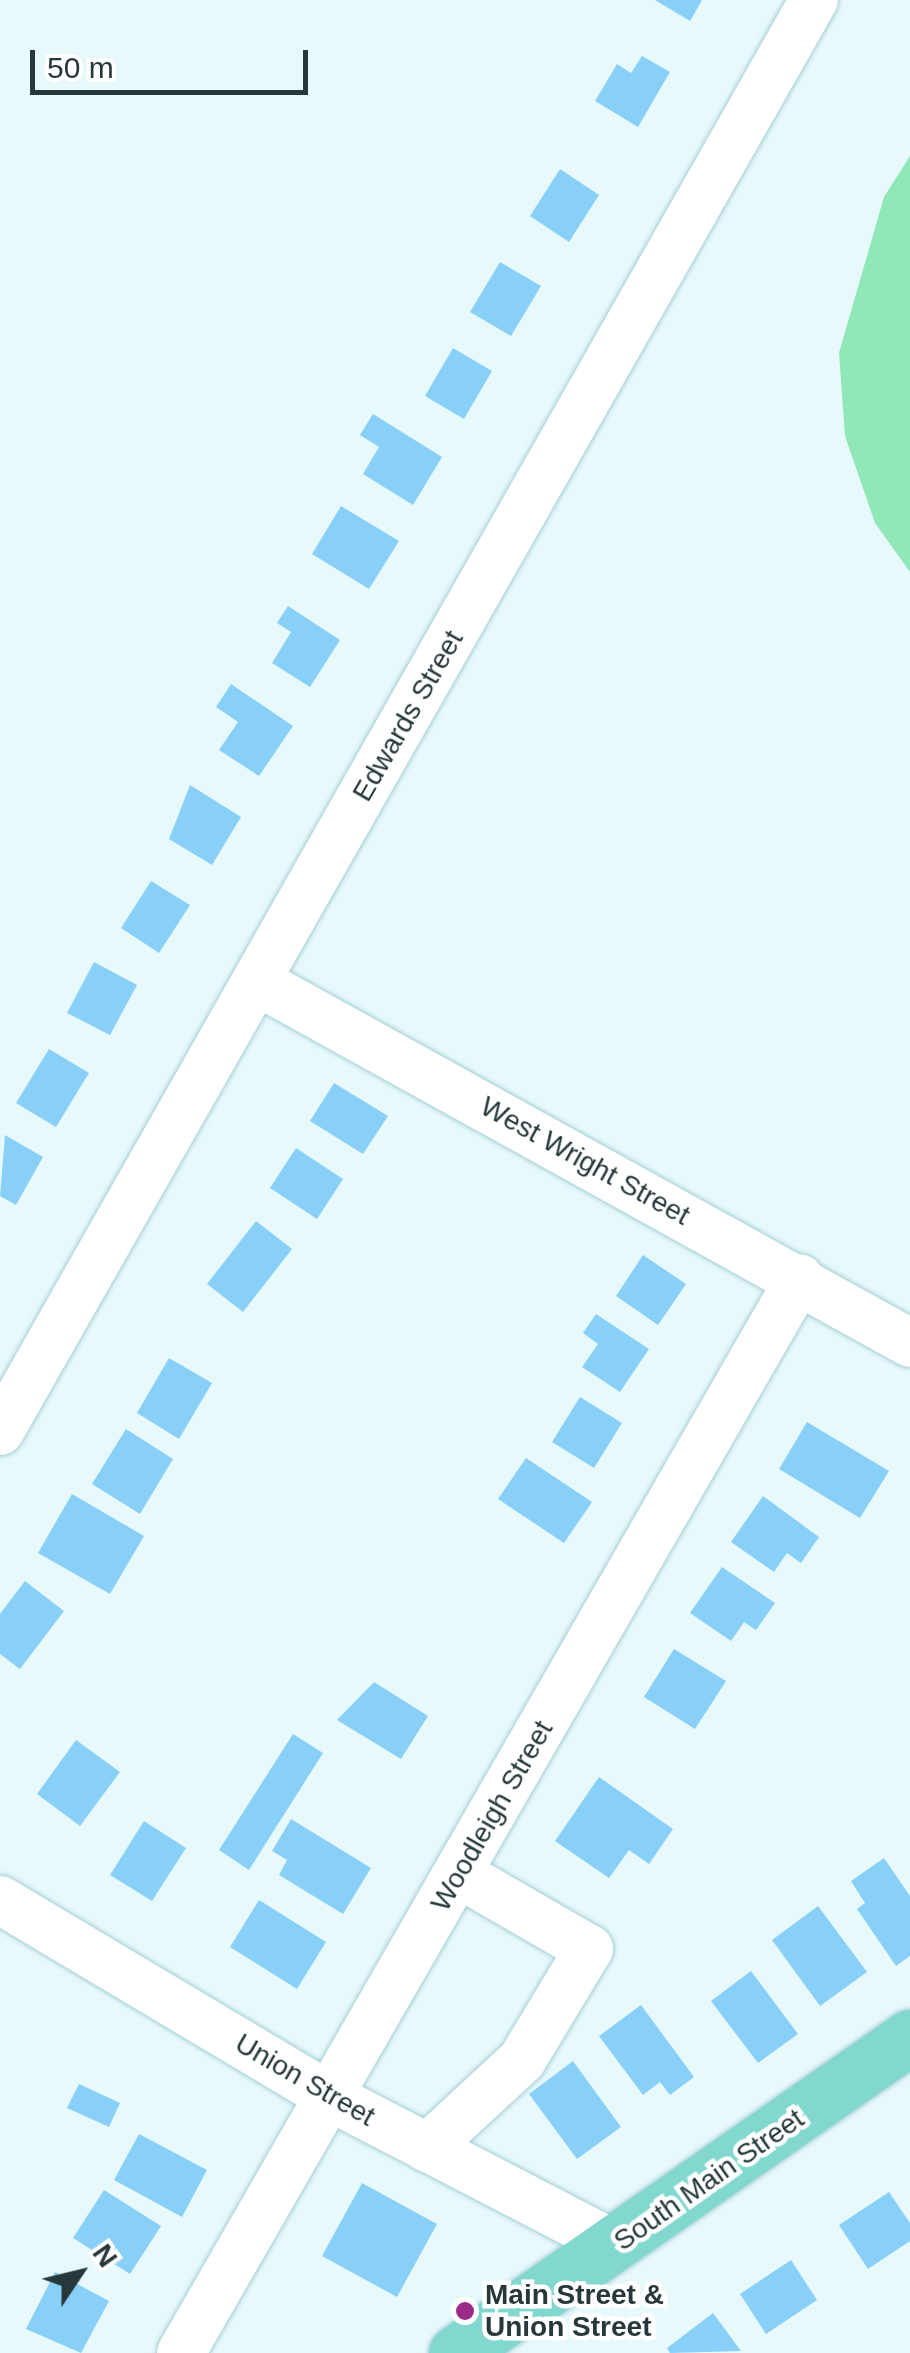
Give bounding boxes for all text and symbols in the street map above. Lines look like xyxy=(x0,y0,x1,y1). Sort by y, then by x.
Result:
scale bar xyxy=(35,30,312,92)
text: 50 m xyxy=(47,51,114,84)
street label: Edwards Street xyxy=(346,625,470,807)
street label: West Wright Street xyxy=(475,1090,695,1232)
street label: Woodleigh Street xyxy=(424,1715,560,1917)
street label: Union Street xyxy=(229,2027,381,2133)
street label: South Main Street xyxy=(608,2102,810,2258)
north arrow xyxy=(30,2223,130,2323)
text: N xyxy=(86,2238,123,2273)
place label: Main Street & Union Street xyxy=(485,2278,664,2344)
marker: Main Street & Union Street xyxy=(454,2300,476,2322)

